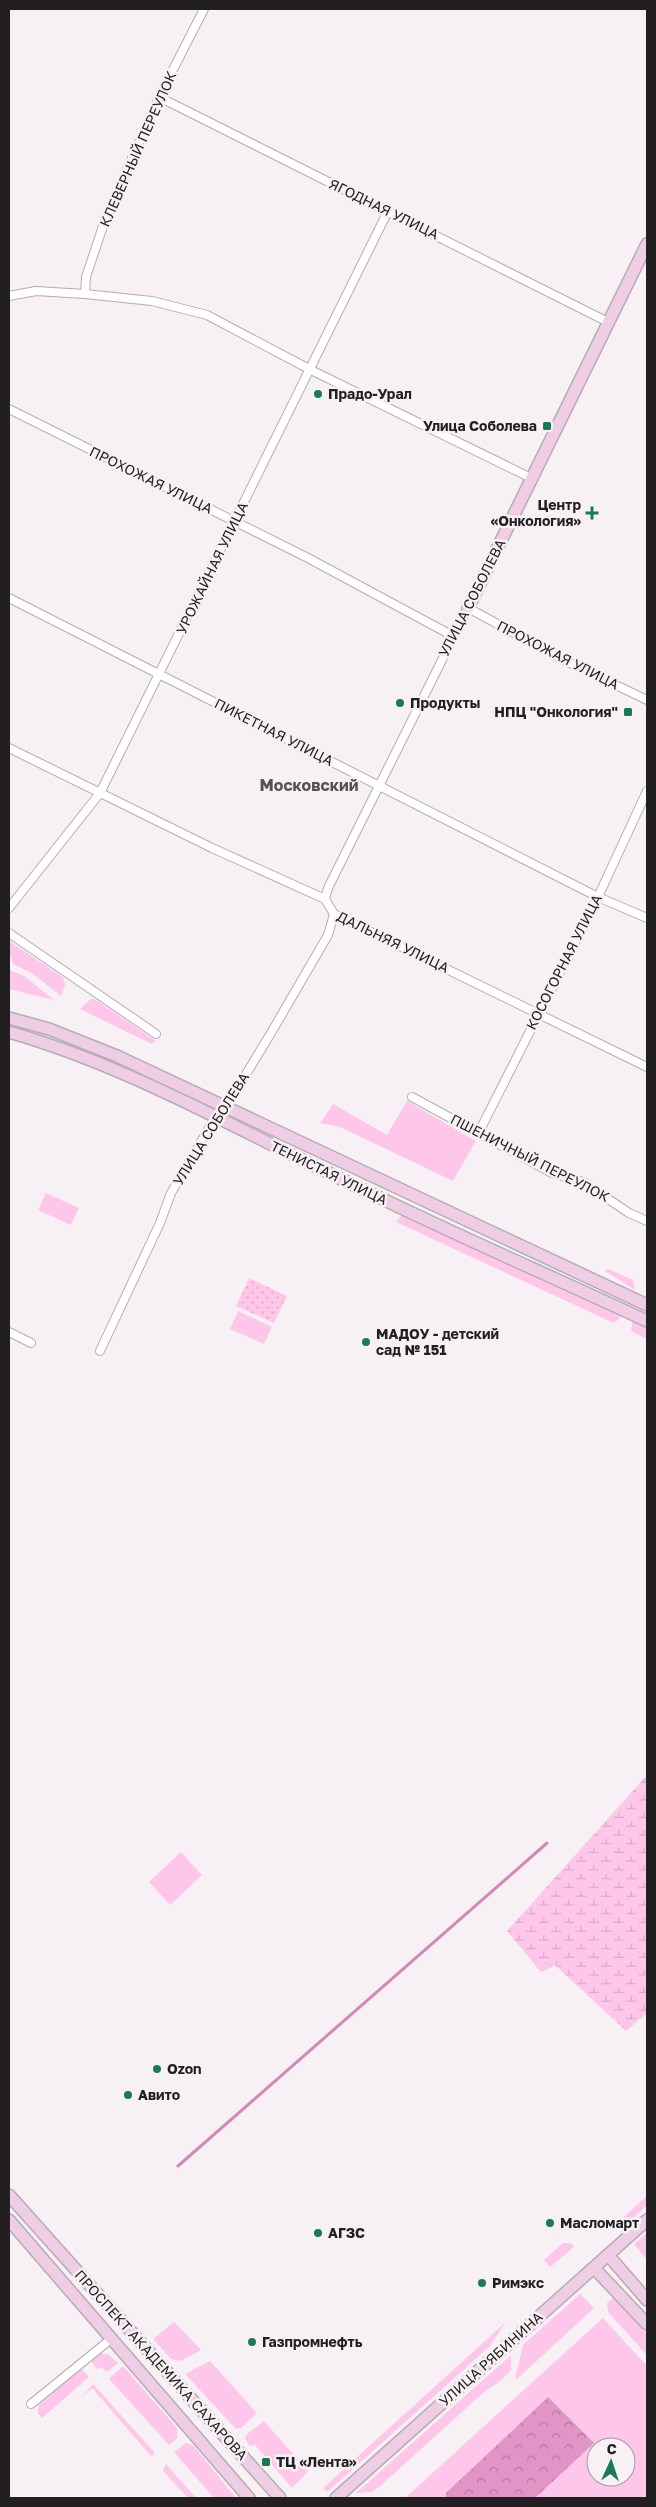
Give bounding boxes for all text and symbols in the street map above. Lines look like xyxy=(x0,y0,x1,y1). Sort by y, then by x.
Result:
street label: КЛЕВЕРНЫЙ ПЕРЕУЛОК xyxy=(95,68,180,229)
street label: ЯГОДНАЯ УЛИЦА xyxy=(327,175,442,243)
place label: Прадо-Урал xyxy=(328,385,412,402)
marker: Прадо-Урал xyxy=(312,388,324,400)
place label: Улица Соболева xyxy=(423,417,537,434)
marker: Улица Соболева xyxy=(541,420,553,432)
street label: ПРОХОЖАЯ УЛИЦА xyxy=(87,442,216,517)
place label: Центр «Онкология» xyxy=(491,496,581,529)
street label: УРОЖАЙНАЯ УЛИЦА xyxy=(172,498,251,637)
marker: Центр «Онкология» xyxy=(585,506,599,520)
street label: УЛИЦА СОБОЛЕВА xyxy=(435,536,509,659)
street label: ПРОХОЖАЯ УЛИЦА xyxy=(494,616,623,693)
street label: ПИКЕТНАЯ УЛИЦА xyxy=(212,694,337,769)
place label: Продукты xyxy=(410,694,480,711)
marker: Продукты xyxy=(394,697,406,709)
place label: НПЦ "Онкология" xyxy=(494,703,618,720)
marker: НПЦ "Онкология" xyxy=(622,706,634,718)
district label: Московский xyxy=(260,775,358,795)
street label: КОСОГОРНАЯ УЛИЦА xyxy=(522,891,605,1032)
street label: ДАЛЬНЯЯ УЛИЦА xyxy=(334,907,453,976)
street label: УЛИЦА СОБОЛЕВА xyxy=(169,1069,252,1188)
street label: ПШЕНИЧНЫЙ ПЕРЕУЛОК xyxy=(448,1110,613,1205)
street label: ТЕНИСТАЯ УЛИЦА xyxy=(268,1137,391,1208)
place label: МАДОУ - детский сад № 151 xyxy=(376,1325,499,1358)
marker: МАДОУ - детский сад № 151 xyxy=(360,1336,372,1348)
place label: Ozon xyxy=(167,2060,202,2077)
marker: Ozon xyxy=(151,2063,163,2075)
place label: Авито xyxy=(138,2086,180,2103)
marker: Авито xyxy=(122,2089,134,2101)
place label: Масломарт xyxy=(560,2214,639,2231)
marker: Масломарт xyxy=(544,2217,556,2229)
place label: АГЗС xyxy=(328,2224,365,2241)
marker: АГЗС xyxy=(312,2227,324,2239)
street label: ПРОСПЕКТ АКАДЕМИКА САХАРОВА xyxy=(71,2266,252,2464)
place label: Римэкс xyxy=(492,2274,544,2291)
marker: Римэкс xyxy=(476,2277,488,2289)
street label: УЛИЦА РЯБИНИНА xyxy=(435,2307,546,2410)
place label: Газпромнефть xyxy=(262,2333,363,2350)
marker: Газпромнефть xyxy=(246,2336,258,2348)
north arrow xyxy=(586,2437,636,2487)
text: С xyxy=(606,2440,617,2457)
place label: ТЦ «Лента» xyxy=(276,2453,357,2470)
marker: ТЦ «Лента» xyxy=(260,2456,272,2468)

